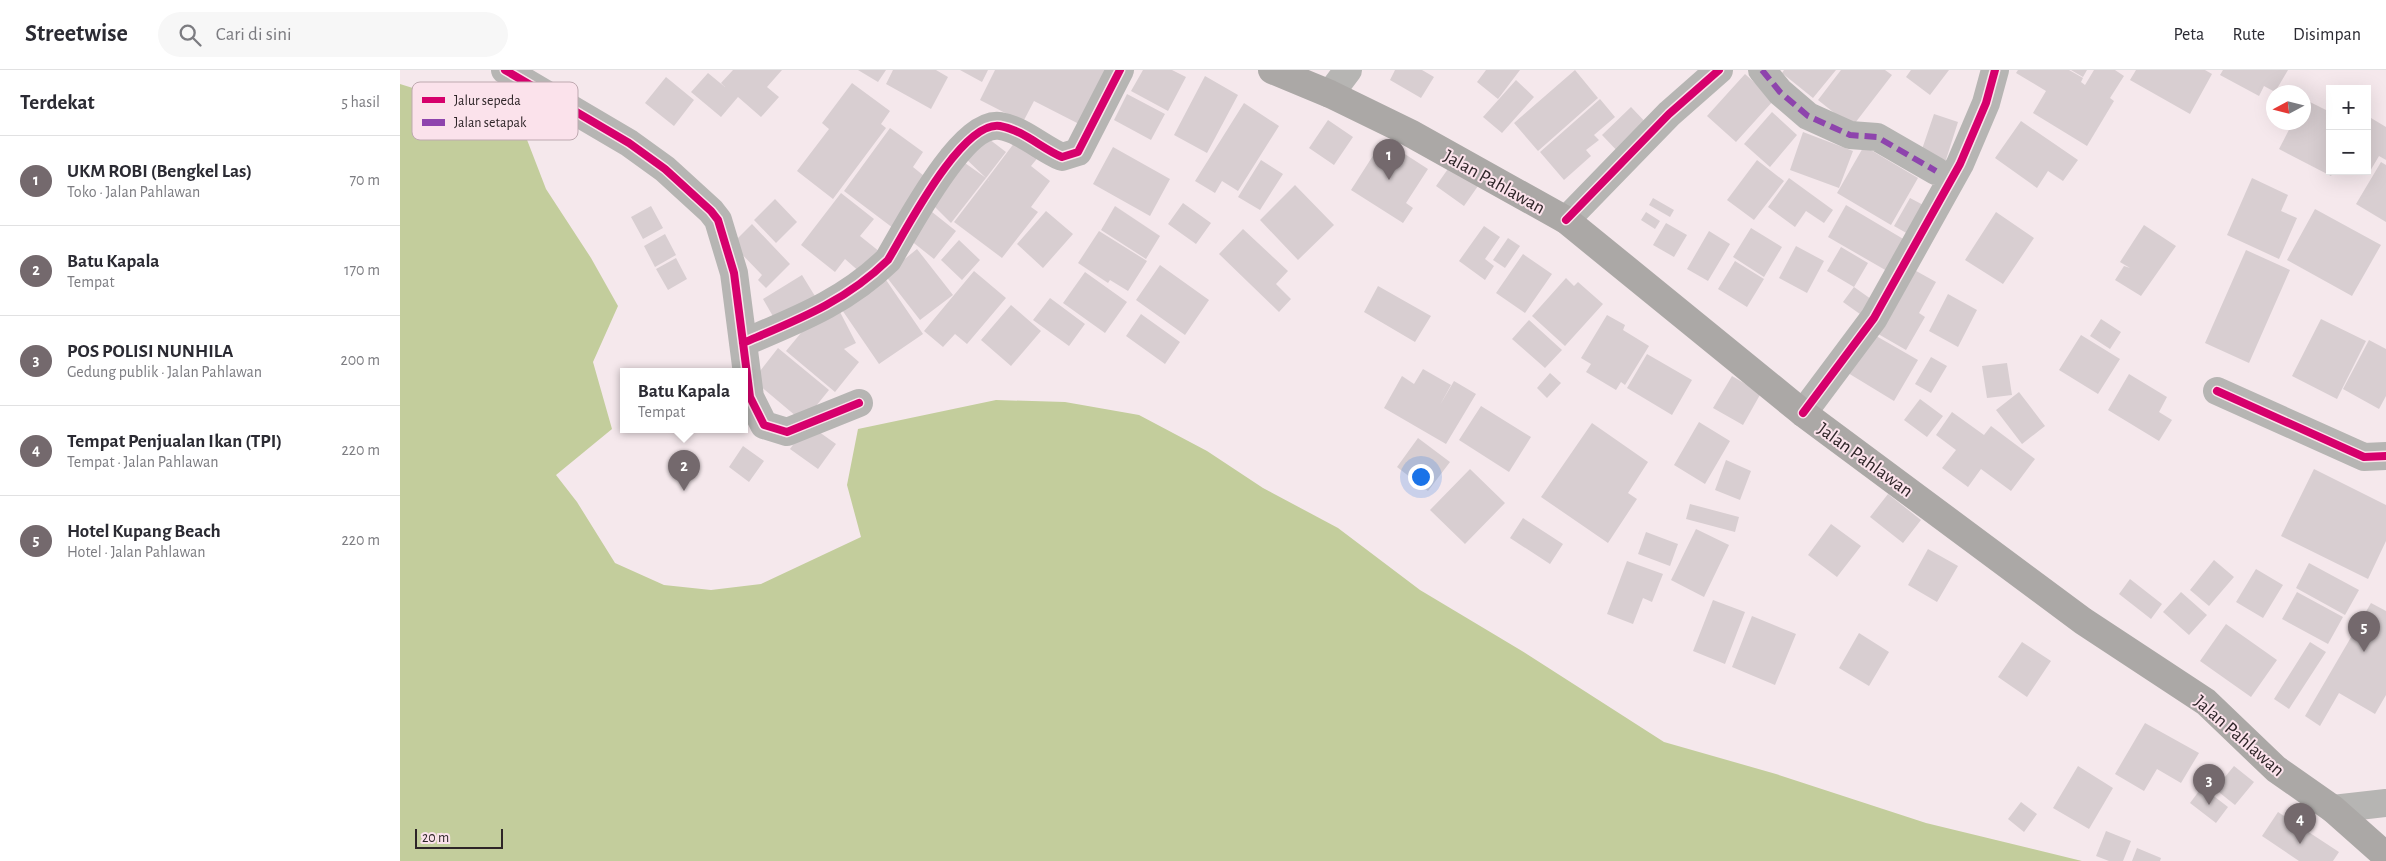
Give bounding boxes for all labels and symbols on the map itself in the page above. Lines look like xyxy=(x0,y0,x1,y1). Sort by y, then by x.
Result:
legend xyxy=(412,82,578,140)
north arrow xyxy=(2266,85,2311,130)
text: Jalur sepeda xyxy=(454,94,521,108)
text: Jalan setapak xyxy=(454,116,527,130)
pin: 1 xyxy=(1373,139,1405,180)
street label: Jalan Pahlawan xyxy=(1440,147,1548,218)
street label: Jalan Pahlawan xyxy=(1814,419,1916,501)
pin: 2 xyxy=(668,450,700,491)
your location xyxy=(1408,464,1434,490)
pin: 5 xyxy=(2348,611,2380,652)
street label: Jalan Pahlawan xyxy=(2190,692,2288,780)
pin: 3 xyxy=(2193,764,2225,805)
pin: 4 xyxy=(2284,803,2316,844)
scale bar xyxy=(415,826,502,849)

